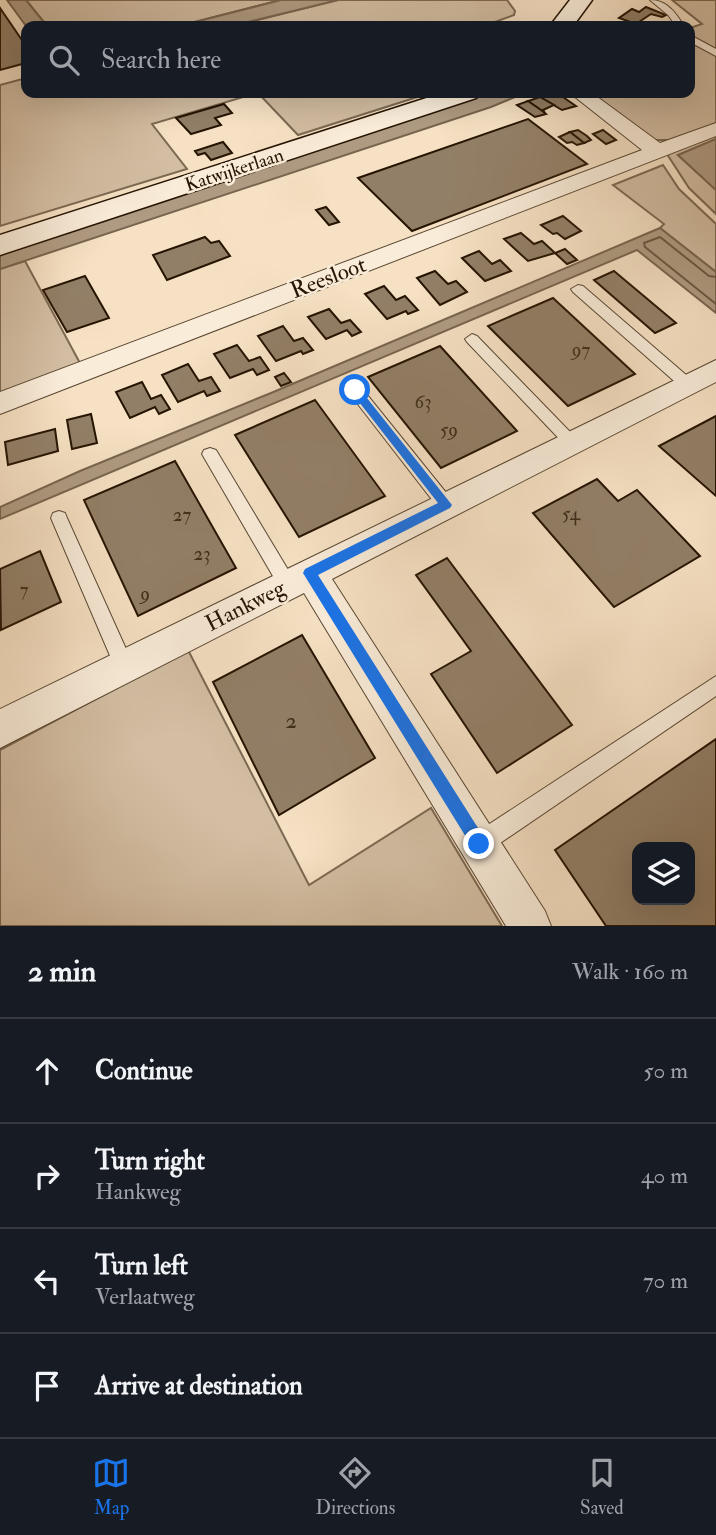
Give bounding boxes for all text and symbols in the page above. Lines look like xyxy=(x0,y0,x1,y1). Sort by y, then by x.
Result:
search box xyxy=(21,21,695,98)
icon: search xyxy=(45,41,83,79)
text: Search here xyxy=(101,44,221,76)
street label: Katwijkerlaan xyxy=(182,143,287,197)
street label: Reesloot xyxy=(286,250,370,305)
house number: 97 xyxy=(570,338,591,362)
route start xyxy=(339,374,370,405)
house number: 63 xyxy=(415,390,431,414)
house number: 59 xyxy=(440,418,458,442)
house number: 54 xyxy=(562,502,581,526)
house number: 27 xyxy=(173,503,191,527)
house number: 23 xyxy=(194,542,210,566)
street label: Hankweg xyxy=(200,573,291,638)
house number: 7 xyxy=(20,578,29,602)
house number: 9 xyxy=(138,582,150,606)
house number: 2 xyxy=(285,706,297,735)
route end xyxy=(463,828,494,859)
map controls xyxy=(632,842,695,905)
button: layers xyxy=(632,842,695,905)
text: 2 min xyxy=(28,953,96,990)
text: Walk · 160 m xyxy=(572,957,688,986)
icon: ahead xyxy=(28,1052,66,1090)
text: Continue xyxy=(95,1055,193,1087)
text: 50 m xyxy=(644,1056,688,1085)
text: Turn right xyxy=(95,1145,205,1177)
icon: right xyxy=(28,1157,66,1195)
text: 40 m xyxy=(641,1161,688,1190)
text: Hankweg xyxy=(95,1177,181,1206)
text: Turn left xyxy=(95,1250,188,1282)
icon: left xyxy=(28,1262,66,1300)
text: 70 m xyxy=(643,1266,688,1295)
text: Verlaatweg xyxy=(95,1282,195,1311)
icon: arrive xyxy=(28,1367,66,1405)
text: Arrive at destination xyxy=(95,1370,303,1402)
tab: Map xyxy=(92,1454,130,1520)
tab: Directions xyxy=(315,1454,395,1520)
tab: Saved xyxy=(580,1454,624,1520)

